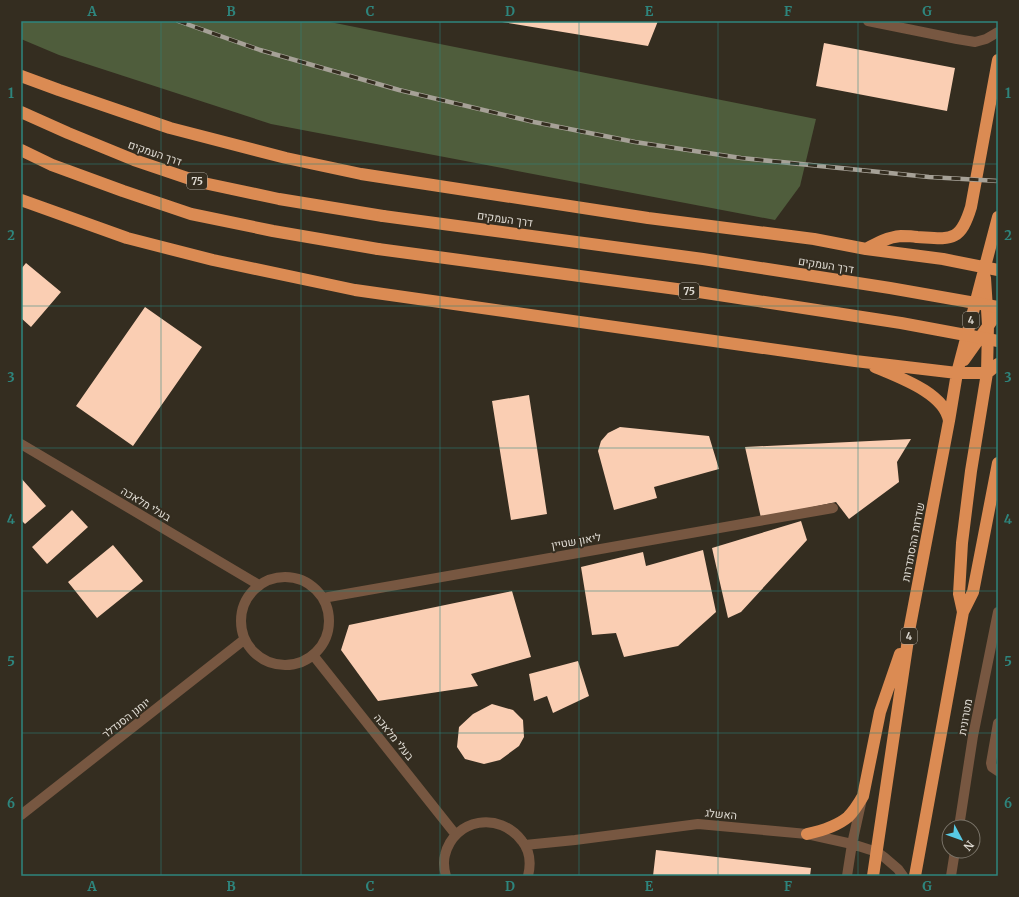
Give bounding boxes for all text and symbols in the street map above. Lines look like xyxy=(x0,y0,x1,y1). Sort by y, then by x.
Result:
text: A xyxy=(86,3,97,20)
text: B xyxy=(226,3,236,20)
text: C xyxy=(366,3,375,20)
text: D xyxy=(505,3,515,20)
text: E xyxy=(645,3,654,20)
text: F xyxy=(784,3,792,20)
text: G xyxy=(922,3,932,20)
text: 1 xyxy=(8,85,14,102)
text: 1 xyxy=(1005,85,1011,102)
street label: דרך העמקים xyxy=(126,137,184,169)
road number: 75 xyxy=(187,173,207,189)
street label: דרך העמקים xyxy=(476,208,534,230)
text: 2 xyxy=(7,227,15,244)
text: 2 xyxy=(1004,227,1012,244)
street label: דרך העמקים xyxy=(797,254,855,276)
road number: 75 xyxy=(679,283,699,299)
road number: 4 xyxy=(963,312,979,328)
text: 3 xyxy=(7,369,15,386)
text: 3 xyxy=(1004,369,1012,386)
street label: בעלי מלאכה xyxy=(118,484,174,524)
street label: שדרות ההסתדרות xyxy=(898,501,928,583)
text: 4 xyxy=(7,511,16,528)
text: 4 xyxy=(1004,511,1013,528)
street label: ליאון שטיין xyxy=(550,530,602,552)
road number: 4 xyxy=(901,628,917,644)
text: 5 xyxy=(7,653,15,670)
text: 5 xyxy=(1004,653,1012,670)
street label: יוחנן הסנדלר xyxy=(99,695,153,741)
street label: מטרונית xyxy=(955,698,975,736)
street label: בעלי מלאכה xyxy=(371,711,417,763)
text: 6 xyxy=(7,795,15,812)
text: 6 xyxy=(1004,795,1012,812)
street label: האשלג xyxy=(704,806,738,822)
north arrow xyxy=(941,819,981,859)
text: N xyxy=(960,838,977,854)
text: A xyxy=(86,878,97,895)
text: B xyxy=(226,878,236,895)
text: C xyxy=(366,878,375,895)
text: D xyxy=(505,878,515,895)
text: E xyxy=(645,878,654,895)
text: F xyxy=(784,878,792,895)
text: G xyxy=(922,878,932,895)

